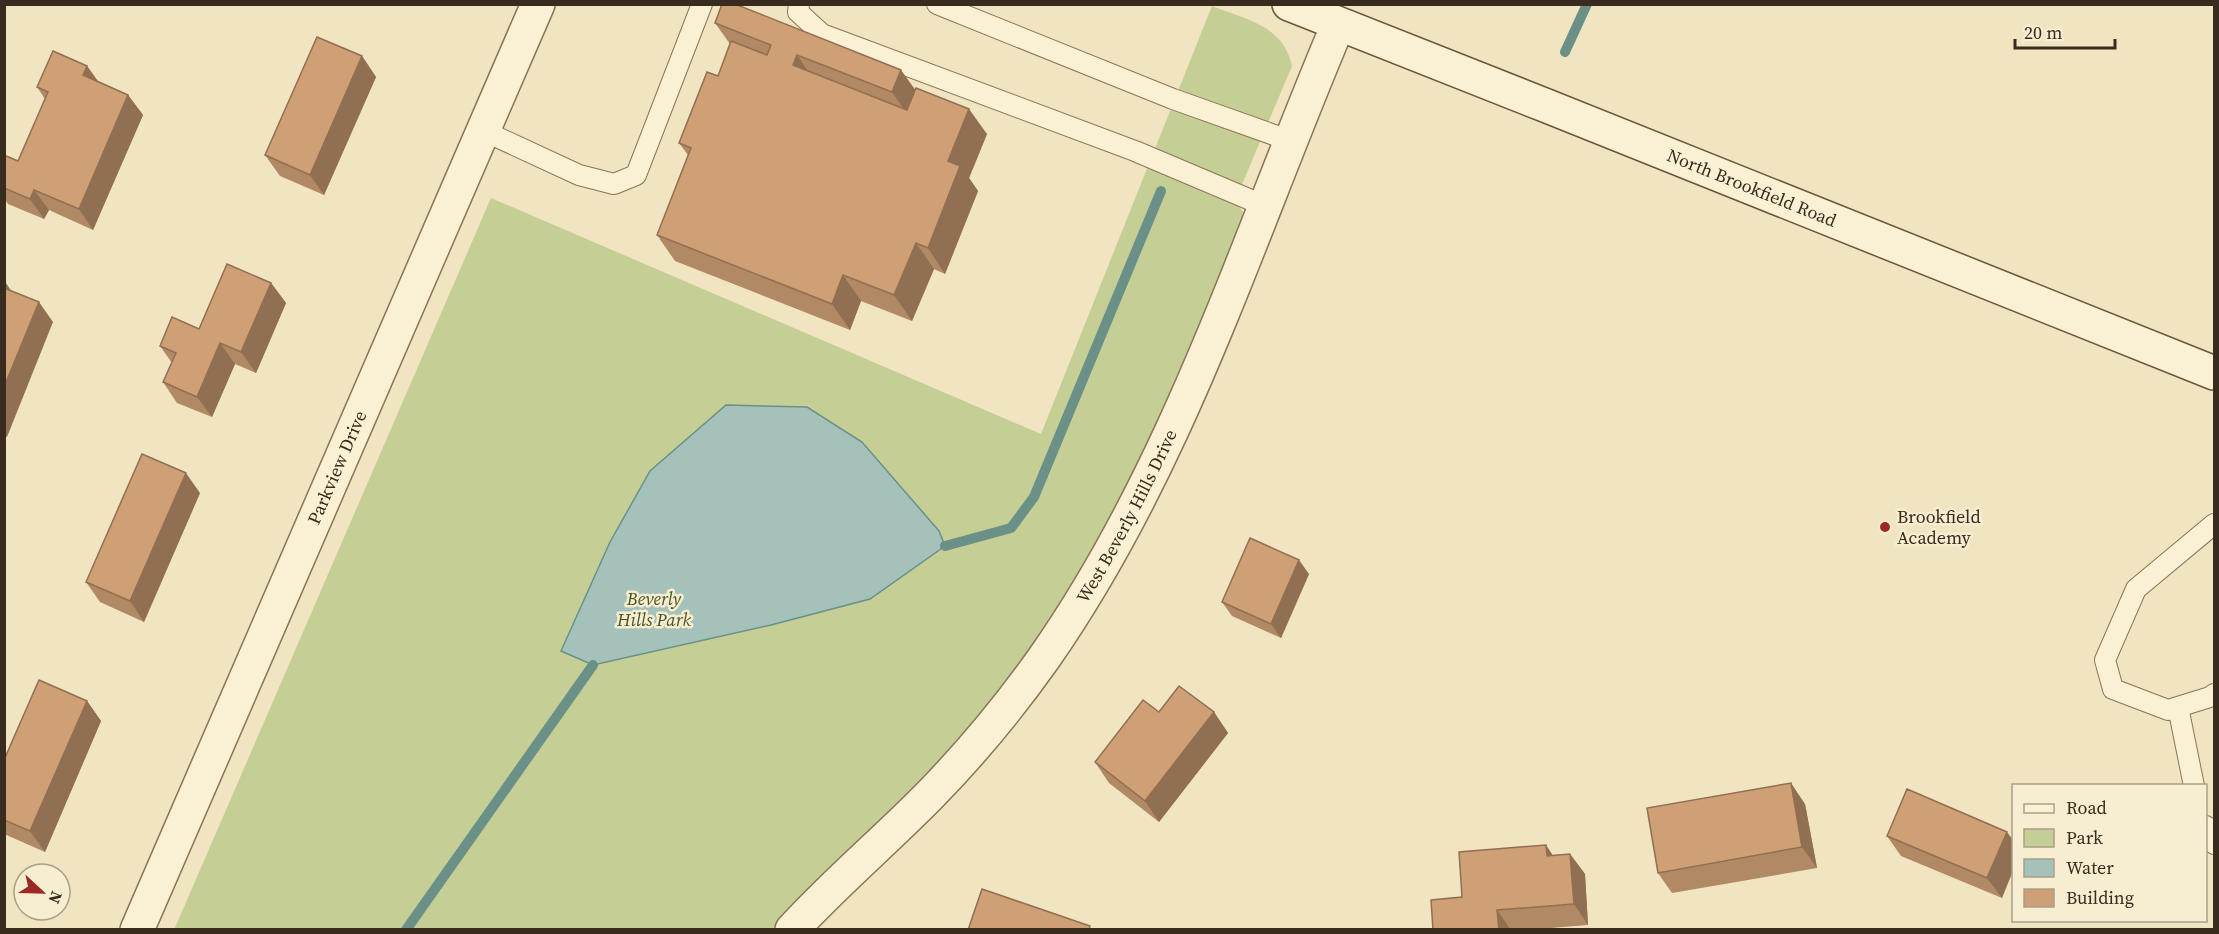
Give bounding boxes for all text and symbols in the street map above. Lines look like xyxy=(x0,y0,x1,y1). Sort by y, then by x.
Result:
scale bar xyxy=(2015,12,2116,50)
text: 20 m xyxy=(2024,20,2062,45)
street label: North Brookfield Road xyxy=(1664,142,1840,233)
street label: Parkview Drive xyxy=(301,406,373,528)
street label: West Beverly Hills Drive xyxy=(1070,425,1183,607)
place label: Brookfield Academy xyxy=(1897,504,1981,550)
marker: Brookfield Academy xyxy=(1878,520,1892,534)
park label: Beverly Hills Park xyxy=(616,586,692,632)
legend xyxy=(2012,784,2207,922)
text: Road xyxy=(2066,795,2107,820)
text: Park xyxy=(2066,825,2103,850)
text: Water xyxy=(2066,855,2114,880)
north arrow xyxy=(12,862,72,922)
text: Building xyxy=(2066,885,2134,910)
text: N xyxy=(43,888,68,907)

